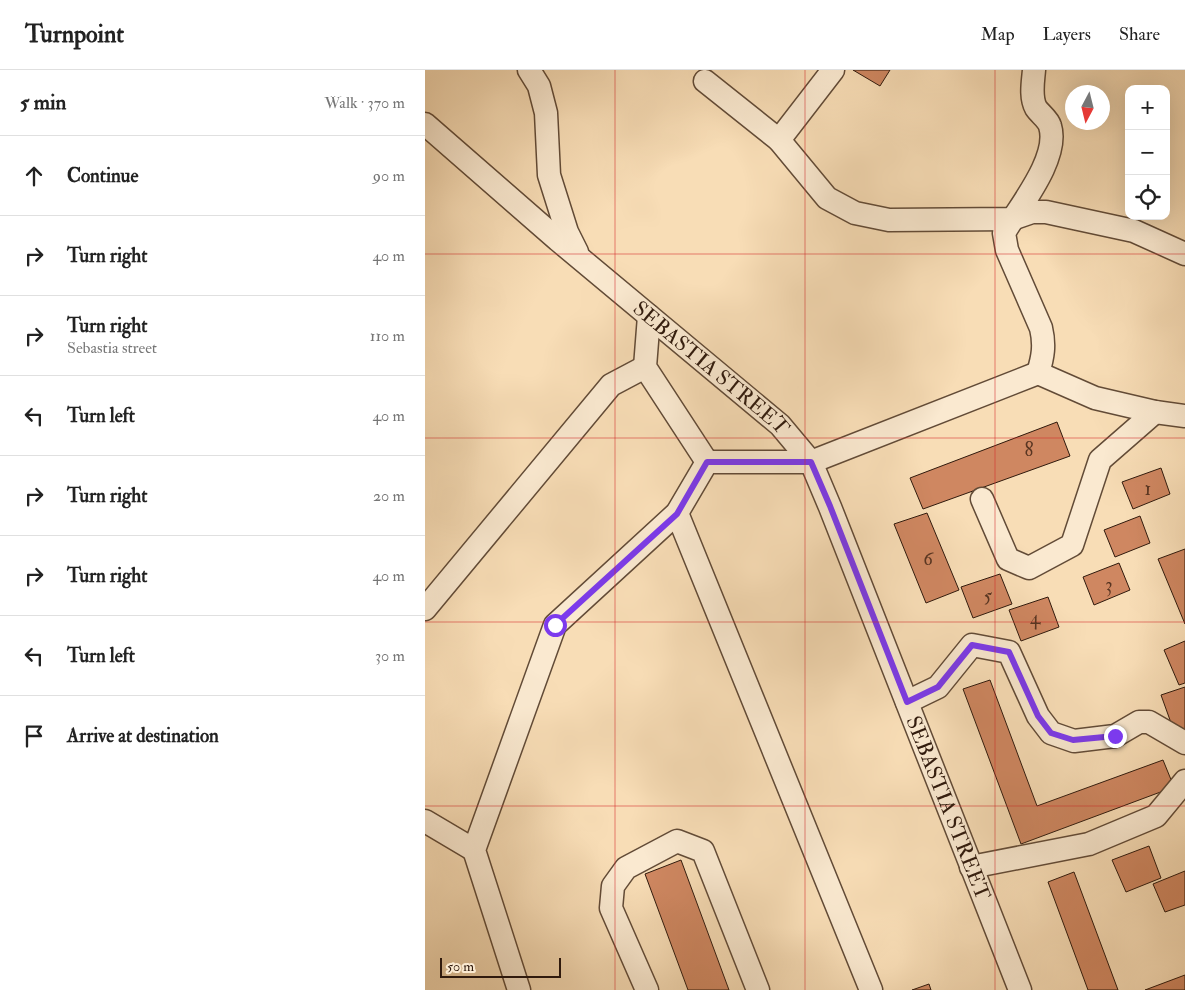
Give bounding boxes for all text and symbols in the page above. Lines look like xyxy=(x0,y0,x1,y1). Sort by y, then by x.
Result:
text: Turnpoint xyxy=(25,19,124,50)
text: Map xyxy=(981,23,1015,46)
text: Layers xyxy=(1043,23,1091,46)
text: Share xyxy=(1119,23,1160,46)
north arrow xyxy=(1065,85,1110,130)
map controls xyxy=(1125,85,1170,220)
button: + xyxy=(1125,85,1170,130)
text: 5 min xyxy=(20,89,66,116)
text: Walk · 370 m xyxy=(324,93,405,113)
button: − xyxy=(1125,130,1170,175)
icon: ahead xyxy=(20,162,48,190)
text: Continue xyxy=(67,164,138,188)
text: 90 m xyxy=(373,166,405,186)
button: locate xyxy=(1125,175,1170,220)
icon: right xyxy=(20,242,48,270)
text: Turn right xyxy=(67,244,147,268)
text: 40 m xyxy=(372,246,405,266)
street label: SEBASTIA STREET xyxy=(627,295,796,441)
text: Turn right xyxy=(67,314,147,338)
icon: right xyxy=(20,322,48,350)
text: 110 m xyxy=(370,326,405,346)
text: Sebastia street xyxy=(67,338,157,358)
icon: left xyxy=(20,402,48,430)
text: Turn left xyxy=(67,404,135,428)
text: 40 m xyxy=(372,406,405,426)
house number: 8 xyxy=(1025,438,1034,462)
house number: 1 xyxy=(1145,477,1151,501)
icon: right xyxy=(20,482,48,510)
text: Turn right xyxy=(67,484,147,508)
text: 20 m xyxy=(373,486,405,506)
house number: 6 xyxy=(923,547,934,571)
icon: right xyxy=(20,562,48,590)
text: Turn right xyxy=(67,564,147,588)
text: 40 m xyxy=(372,566,405,586)
house number: 3 xyxy=(1105,573,1113,597)
house number: 5 xyxy=(984,584,993,608)
house number: 4 xyxy=(1030,606,1041,630)
route start xyxy=(544,614,567,637)
icon: left xyxy=(20,642,48,670)
text: Turn left xyxy=(67,644,135,668)
text: 30 m xyxy=(375,646,405,666)
street label: SEBASTIA STREET xyxy=(900,712,996,905)
icon: arrive xyxy=(20,722,48,750)
text: Arrive at destination xyxy=(67,724,219,748)
route end xyxy=(1104,725,1127,748)
scale bar xyxy=(440,955,561,978)
text: 50 m xyxy=(447,958,474,975)

